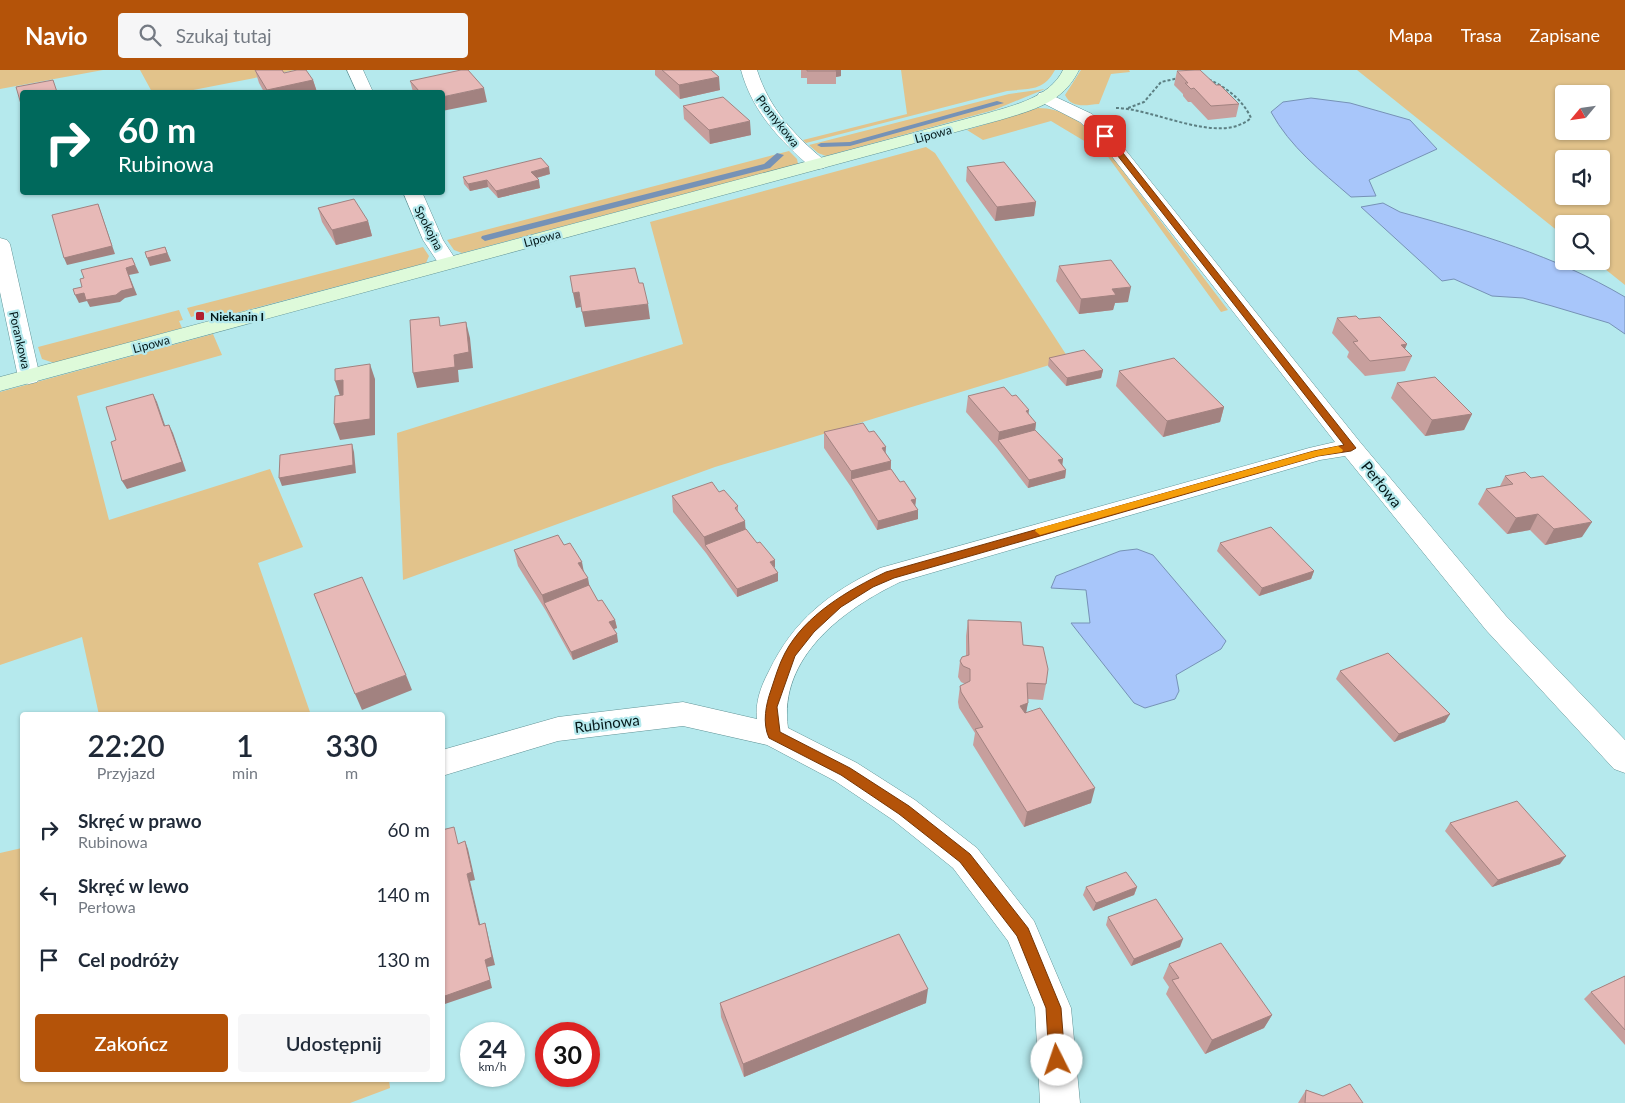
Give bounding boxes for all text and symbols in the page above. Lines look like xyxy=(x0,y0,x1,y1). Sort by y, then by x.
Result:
search box xyxy=(118,13,468,58)
text: Navio xyxy=(25,21,88,50)
icon: search xyxy=(136,21,164,49)
text: Szukaj tutaj xyxy=(176,24,272,47)
text: Mapa xyxy=(1388,24,1433,46)
text: Trasa xyxy=(1461,24,1502,46)
text: Zapisane xyxy=(1530,24,1600,46)
north arrow xyxy=(1555,85,1610,140)
map controls xyxy=(1555,85,1610,270)
street label: Promykowa xyxy=(753,92,803,150)
text: 60 m xyxy=(118,108,196,150)
icon: right xyxy=(35,110,100,175)
pin xyxy=(1084,115,1126,157)
street label: Lipowa xyxy=(913,122,953,146)
icon: arrive xyxy=(1091,122,1119,150)
text: Rubinowa xyxy=(118,150,214,177)
button: sound xyxy=(1555,150,1610,205)
street label: Spokojna xyxy=(411,203,447,253)
button: search xyxy=(1555,215,1610,270)
street label: Lipowa xyxy=(522,226,562,250)
place label: Niekanin I xyxy=(210,309,264,324)
street label: Porankowa xyxy=(6,310,34,370)
marker: Niekanin I xyxy=(194,310,206,322)
street label: Lipowa xyxy=(131,332,171,356)
street label: Perłowa xyxy=(1358,457,1406,511)
street label: Rubinowa xyxy=(573,710,641,736)
text: 22:20 xyxy=(87,727,165,763)
text: 1 xyxy=(236,727,254,763)
text: 330 xyxy=(325,727,378,763)
text: Przyjazd xyxy=(97,763,155,782)
text: min xyxy=(232,763,258,782)
text: m xyxy=(345,763,358,782)
text: Skręć w prawo xyxy=(78,809,202,832)
icon: right xyxy=(35,816,63,844)
text: 60 m xyxy=(387,818,430,841)
text: Rubinowa xyxy=(78,832,148,851)
text: Skręć w lewo xyxy=(78,874,189,897)
icon: left xyxy=(35,881,63,909)
text: 140 m xyxy=(376,883,430,906)
text: Perłowa xyxy=(78,897,136,916)
icon: arrive xyxy=(35,946,63,974)
text: Cel podróży xyxy=(78,948,179,971)
text: 130 m xyxy=(376,948,430,971)
button: Zakończ xyxy=(35,1014,228,1072)
button: Udostępnij xyxy=(238,1014,430,1072)
speed limit sign: 30 xyxy=(535,1022,600,1087)
text: 24 xyxy=(478,1033,507,1063)
position arrow xyxy=(1030,1033,1082,1085)
text: km/h xyxy=(478,1059,507,1074)

